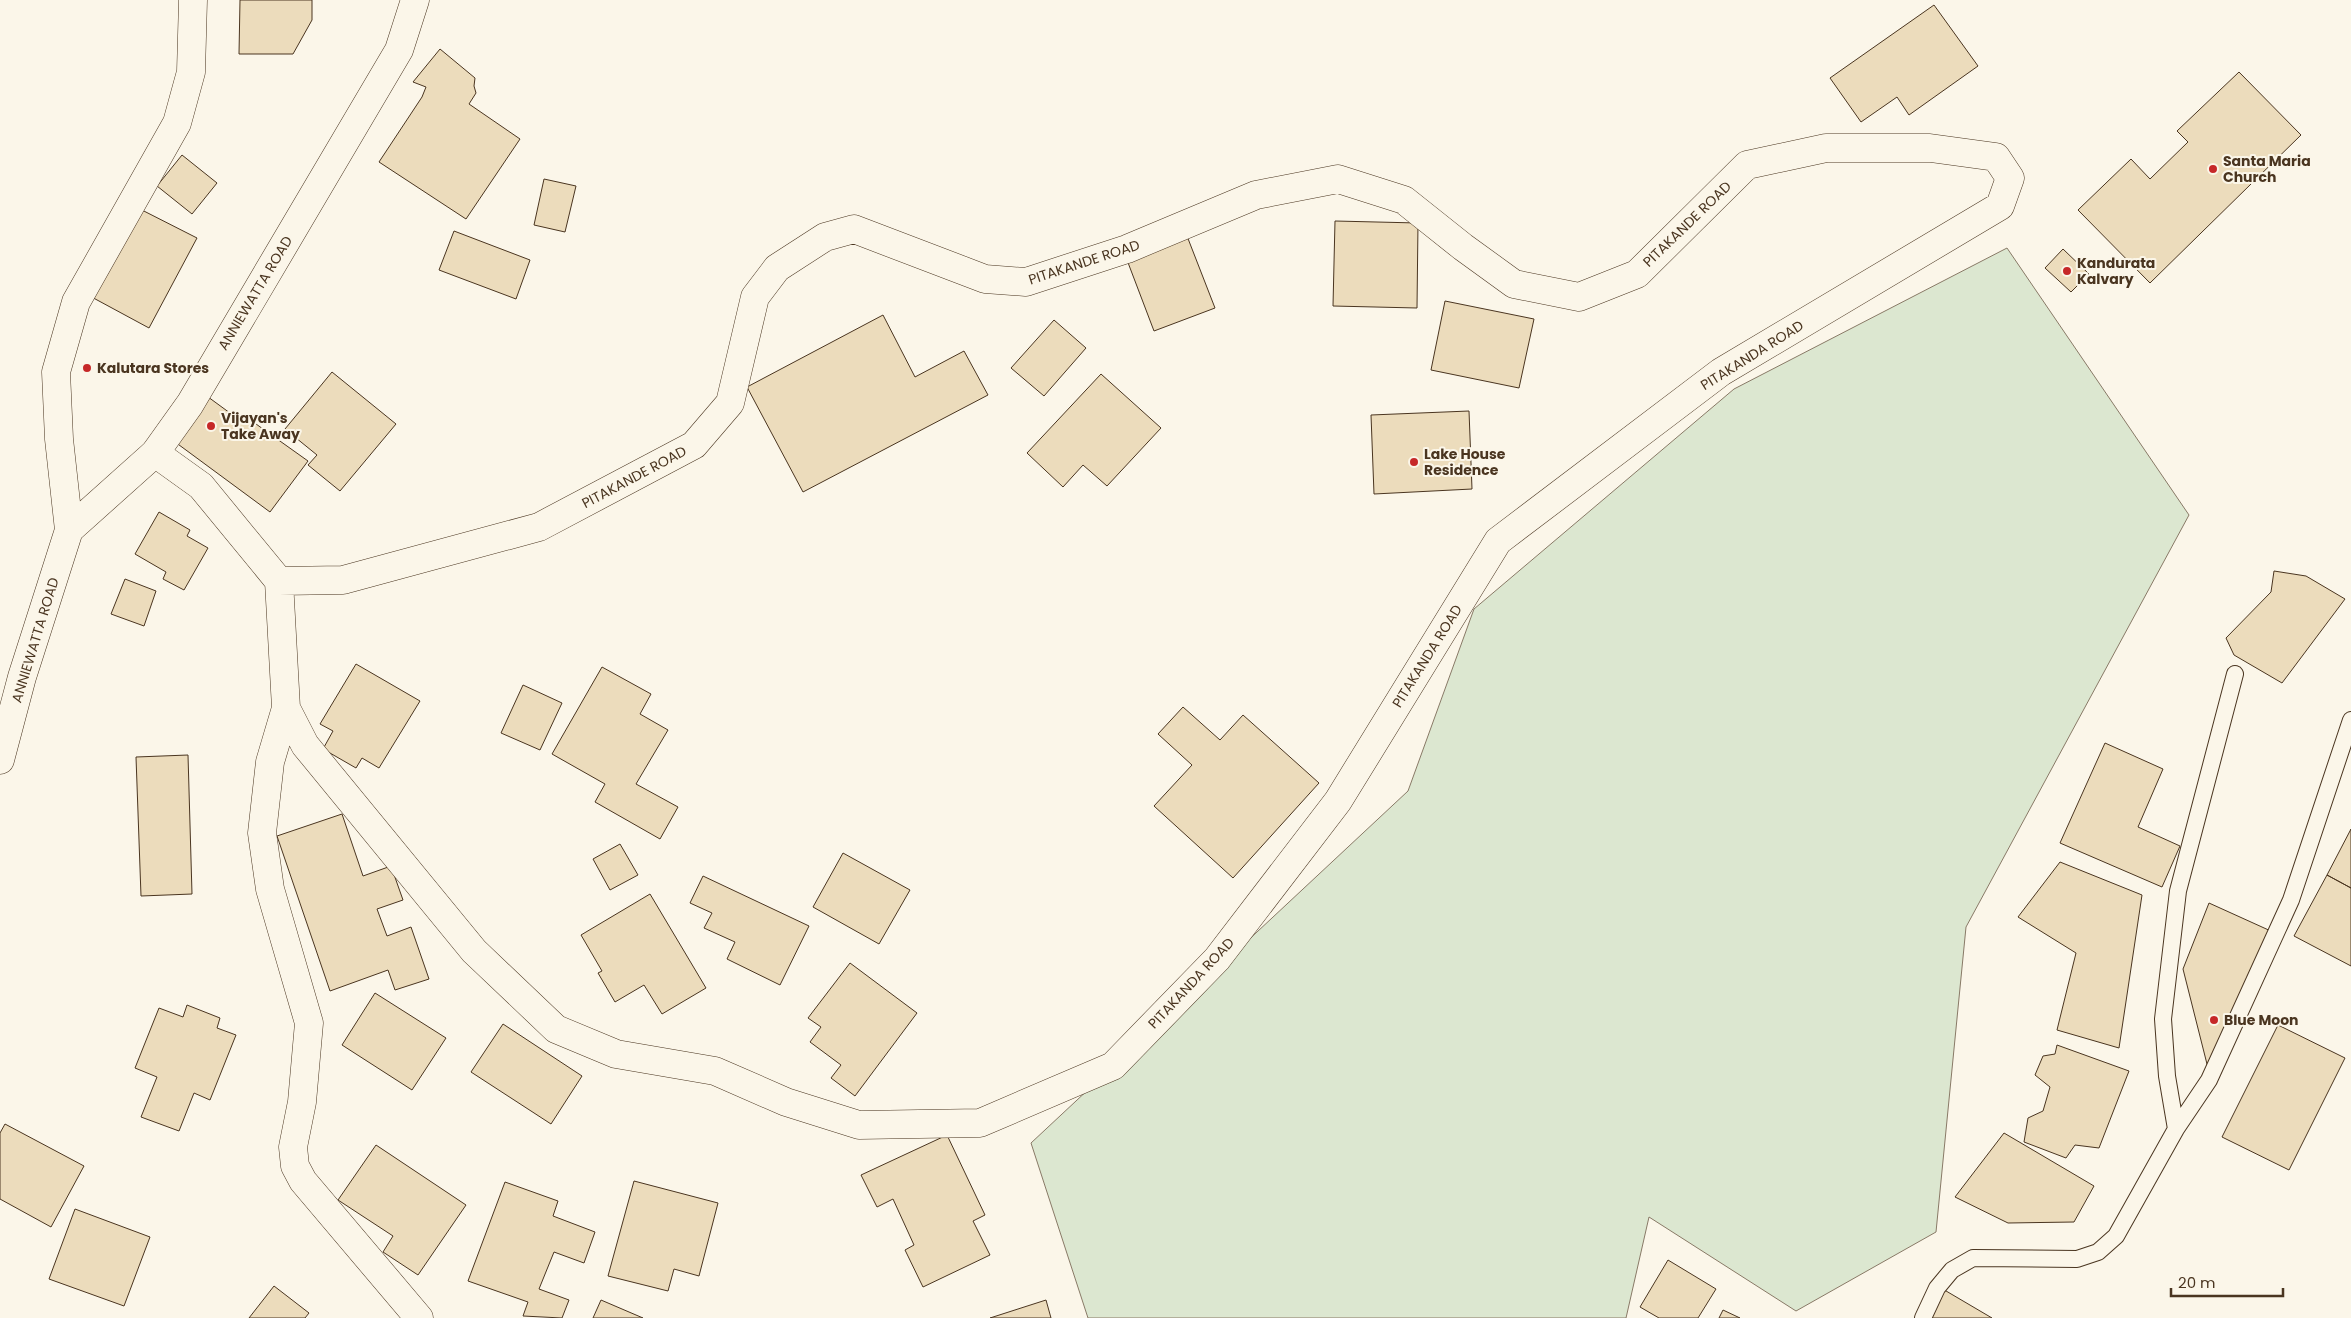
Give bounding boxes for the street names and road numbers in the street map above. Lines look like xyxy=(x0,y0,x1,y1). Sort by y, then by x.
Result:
street label: PITAKANDE ROAD xyxy=(1638,176,1736,271)
street label: ANNIEWATTA ROAD xyxy=(213,232,297,354)
street label: PITAKANDE ROAD xyxy=(1026,235,1142,289)
street label: PITAKANDA ROAD xyxy=(1697,315,1807,395)
street label: PITAKANDE ROAD xyxy=(578,441,690,513)
street label: ANNIEWATTA ROAD xyxy=(6,575,64,705)
street label: PITAKANDA ROAD xyxy=(1387,601,1467,711)
street label: PITAKANDA ROAD xyxy=(1143,933,1239,1033)

